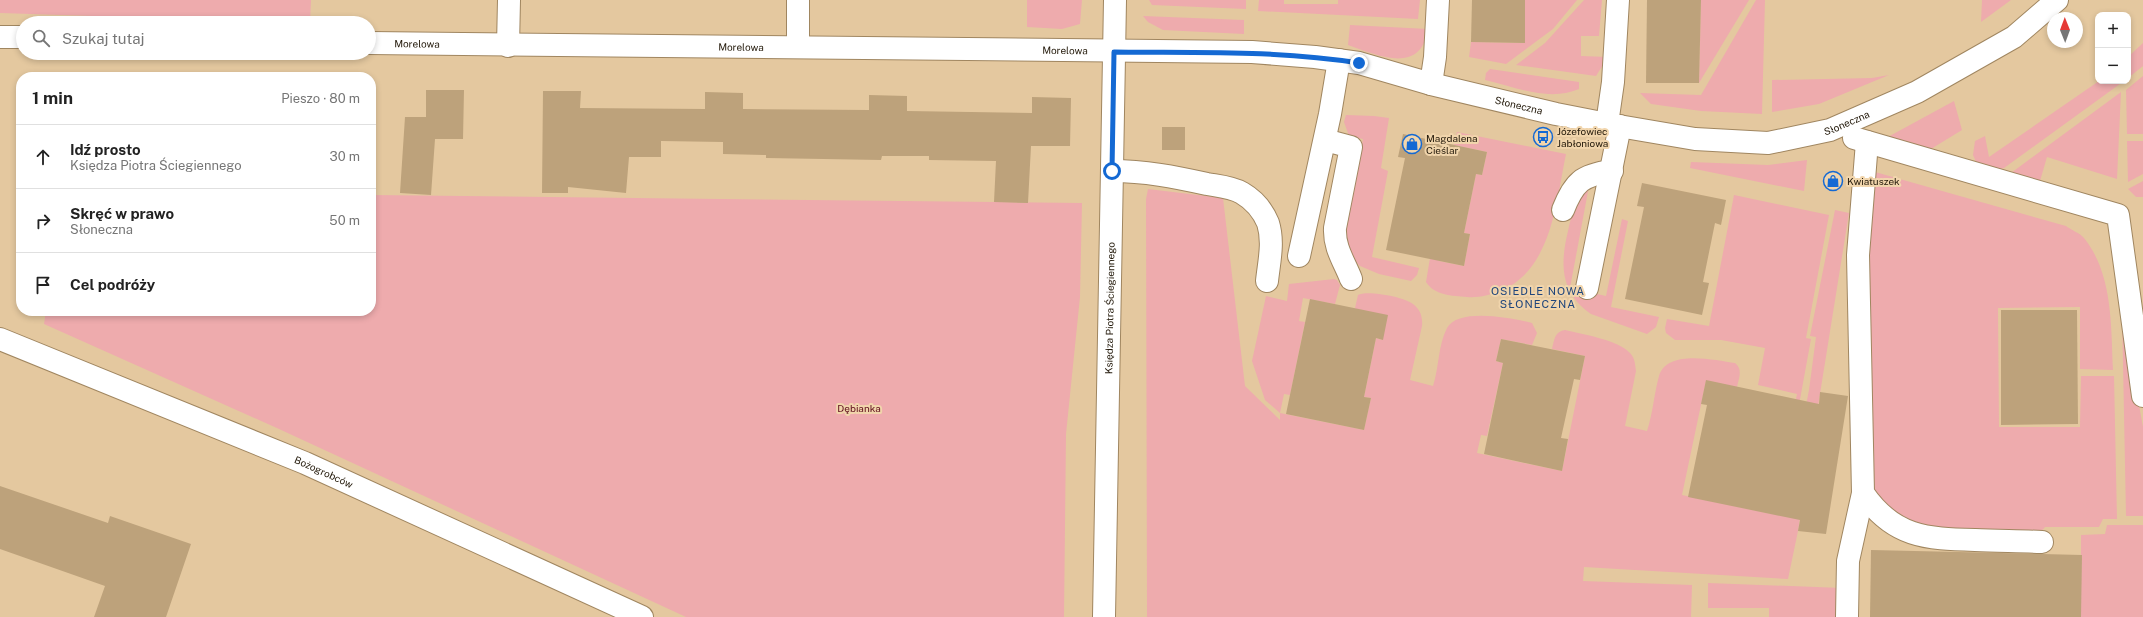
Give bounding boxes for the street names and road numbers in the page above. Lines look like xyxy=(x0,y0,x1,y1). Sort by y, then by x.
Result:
street label: Morelowa xyxy=(394,37,440,50)
street label: Morelowa xyxy=(718,41,764,53)
street label: Morelowa xyxy=(1042,44,1088,56)
street label: Słoneczna xyxy=(1494,94,1544,117)
street label: Słoneczna xyxy=(1823,108,1871,137)
street label: Księdza Piotra Ściegiennego xyxy=(1102,242,1117,374)
street label: Bożogrobców xyxy=(293,453,355,490)

